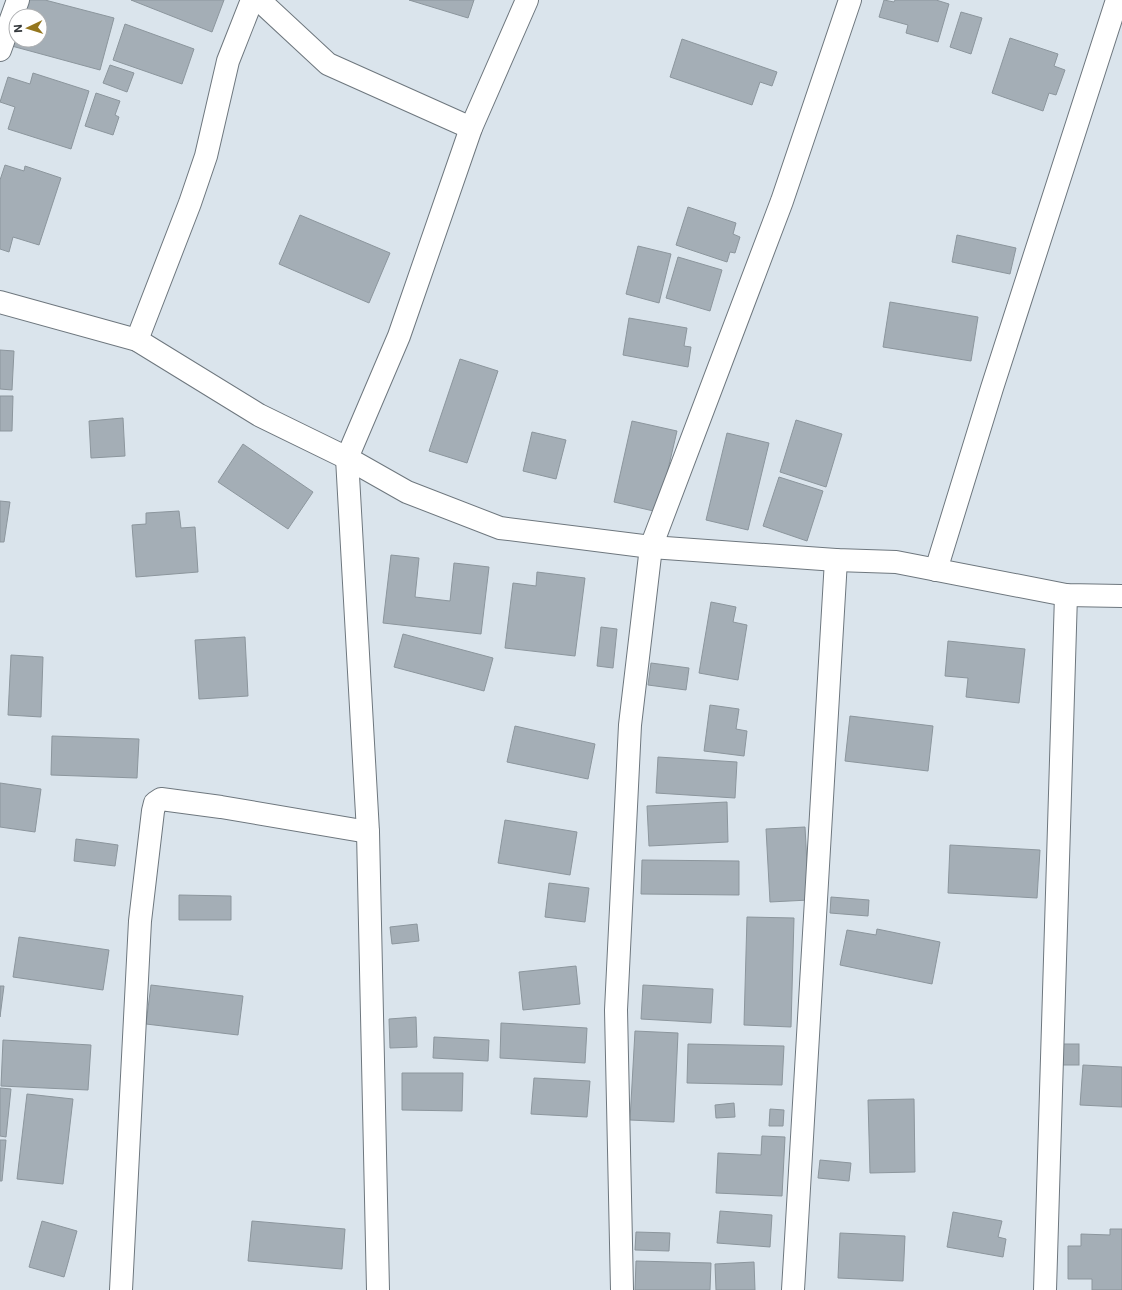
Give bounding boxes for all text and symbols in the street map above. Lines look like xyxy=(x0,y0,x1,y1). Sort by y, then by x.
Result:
north arrow xyxy=(8,8,48,48)
text: N xyxy=(11,24,25,33)

